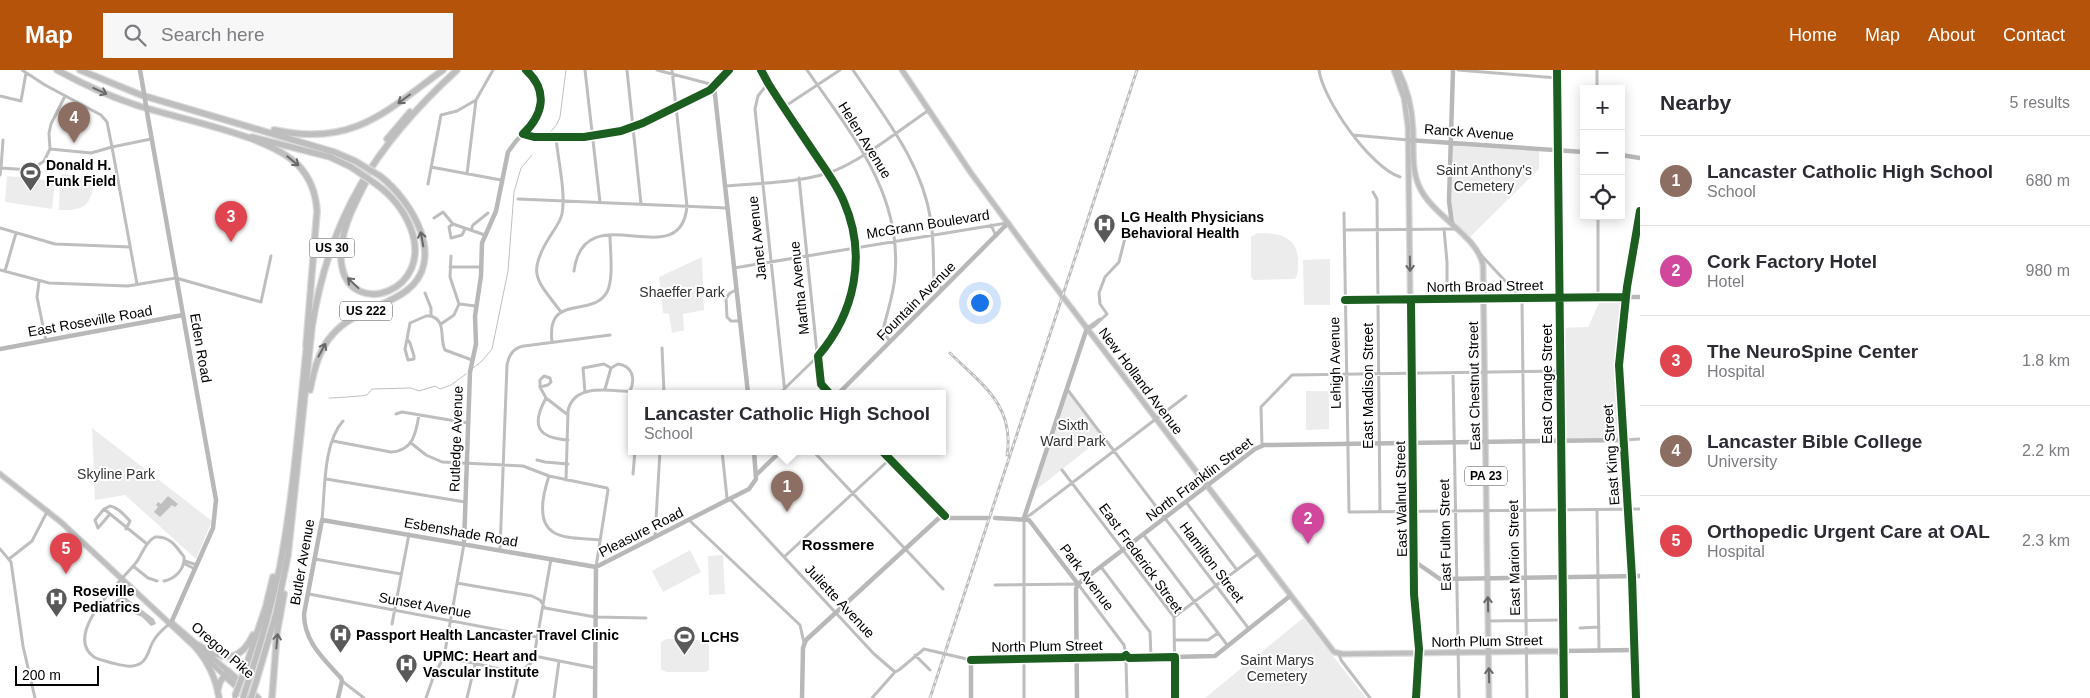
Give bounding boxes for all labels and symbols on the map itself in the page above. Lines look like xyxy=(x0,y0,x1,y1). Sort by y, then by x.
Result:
one-way arrow xyxy=(92,87,107,97)
one-way arrow xyxy=(398,94,411,105)
street label: Helen Avenue xyxy=(835,99,895,181)
pin: 4 xyxy=(58,102,90,143)
street label: Ranck Avenue xyxy=(1424,121,1515,143)
one-way arrow xyxy=(286,156,300,166)
place label: Donald H. Funk Field xyxy=(46,157,116,189)
sports icon: Donald H. Funk Field xyxy=(18,161,42,192)
park label: Saint Anthony's Cemetery xyxy=(1436,162,1532,194)
street label: Janet Avenue xyxy=(745,195,769,281)
pin: 3 xyxy=(215,201,247,242)
street label: McGrann Boulevard xyxy=(865,206,991,242)
place label: LG Health Physicians Behavioral Health xyxy=(1121,209,1264,241)
hospital icon: LG Health Physicians Behavioral Health xyxy=(1093,213,1117,244)
one-way arrow xyxy=(416,231,426,247)
road number: US 30 xyxy=(310,238,354,258)
street label: Martha Avenue xyxy=(786,240,812,336)
one-way arrow xyxy=(1405,256,1415,272)
street label: Fountain Avenue xyxy=(873,258,959,344)
street label: North Broad Street xyxy=(1427,277,1544,295)
one-way arrow xyxy=(346,278,359,289)
park label: Shaeffer Park xyxy=(639,284,726,300)
your location xyxy=(967,290,993,316)
street label: East Roseville Road xyxy=(27,302,153,340)
road number: US 222 xyxy=(340,302,392,320)
street label: Eden Road xyxy=(187,312,215,384)
street label: Lehigh Avenue xyxy=(1326,316,1344,409)
street label: East Chestnut Street xyxy=(1465,321,1483,451)
street label: East Madison Street xyxy=(1360,323,1376,449)
street label: New Holland Avenue xyxy=(1096,324,1187,438)
street label: East Orange Street xyxy=(1539,324,1555,444)
one-way arrow xyxy=(317,343,327,358)
street label: Rutledge Avenue xyxy=(446,385,466,492)
street label: East King Street xyxy=(1599,404,1623,506)
park label: Sixth Ward Park xyxy=(1040,417,1107,449)
street label: North Franklin Street xyxy=(1143,434,1255,524)
street label: East Walnut Street xyxy=(1392,441,1410,557)
park label: Skyline Park xyxy=(77,466,156,482)
road number: PA 23 xyxy=(1465,466,1507,486)
pin: 1 xyxy=(771,471,803,512)
street label: East Fulton Street xyxy=(1436,479,1454,591)
street label: East Frederick Street xyxy=(1096,500,1186,616)
street label: East Marion Street xyxy=(1505,500,1523,616)
pin: 2 xyxy=(1292,503,1324,544)
street label: Pleasure Road xyxy=(596,504,686,560)
street label: Esbenshade Road xyxy=(403,514,519,550)
street label: Butler Avenue xyxy=(287,518,317,606)
street label: Hamilton Street xyxy=(1177,519,1247,605)
pin: 5 xyxy=(50,533,82,574)
district label: Rossmere xyxy=(802,536,874,553)
street label: Park Avenue xyxy=(1057,541,1117,614)
street label: Juliette Avenue xyxy=(802,561,878,641)
place label: Roseville Pediatrics xyxy=(73,583,140,615)
hospital icon: Roseville Pediatrics xyxy=(45,587,69,618)
street label: Sunset Avenue xyxy=(377,589,473,621)
one-way arrow xyxy=(1483,596,1493,612)
street label: Oregon Pike xyxy=(188,618,258,682)
hospital icon: Passport Health Lancaster Travel Clinic xyxy=(328,623,352,654)
sports icon: LCHS xyxy=(673,625,697,656)
place label: Passport Health Lancaster Travel Clinic xyxy=(356,627,619,643)
place label: LCHS xyxy=(701,629,739,645)
street label: North Plum Street xyxy=(1431,632,1543,650)
one-way arrow xyxy=(272,633,282,649)
street label: North Plum Street xyxy=(991,637,1103,655)
place label: UPMC: Heart and Vascular Institute xyxy=(423,648,539,680)
hospital icon: UPMC: Heart and Vascular Institute xyxy=(395,652,419,683)
park label: Saint Marys Cemetery xyxy=(1240,652,1314,684)
scale bar xyxy=(15,663,99,686)
one-way arrow xyxy=(1484,667,1494,684)

